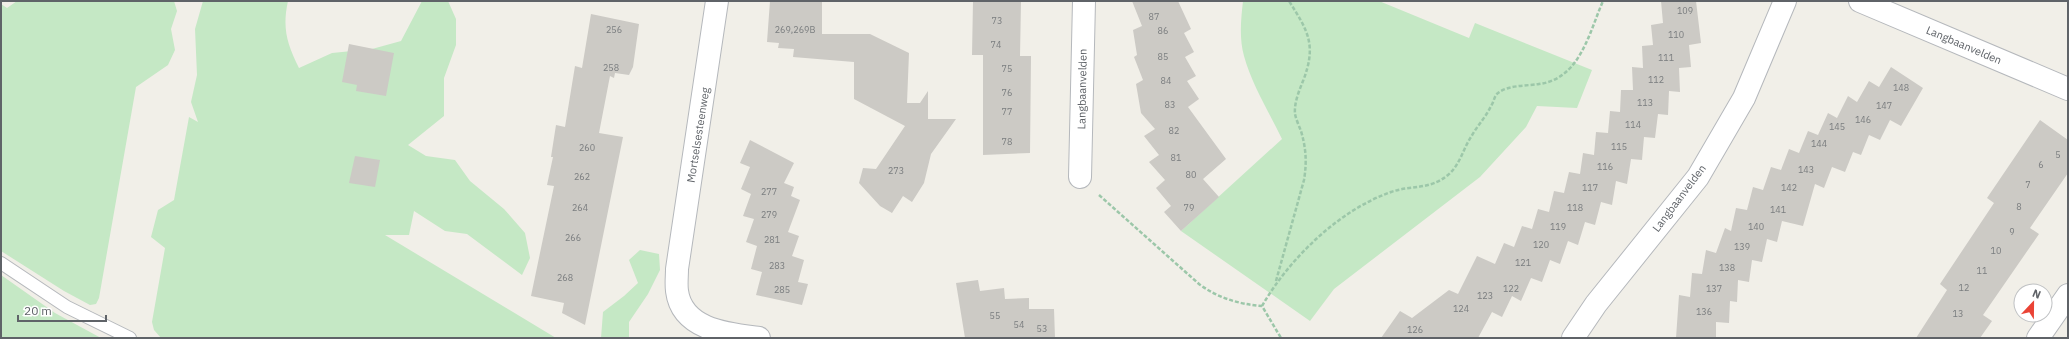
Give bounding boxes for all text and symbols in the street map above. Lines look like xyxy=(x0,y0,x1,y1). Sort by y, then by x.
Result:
house number: 109 xyxy=(1677,5,1693,16)
house number: 87 xyxy=(1149,11,1159,22)
house number: 73 xyxy=(992,15,1002,26)
street label: Langbaanvelden xyxy=(1924,23,2004,67)
house number: 256 xyxy=(606,24,622,35)
house number: 269,269B xyxy=(775,24,815,35)
house number: 86 xyxy=(1158,25,1168,36)
house number: 110 xyxy=(1668,29,1684,40)
house number: 74 xyxy=(991,39,1001,50)
street label: Langbaanvelden xyxy=(1074,49,1090,129)
house number: 85 xyxy=(1158,51,1168,62)
house number: 111 xyxy=(1658,52,1674,63)
house number: 258 xyxy=(603,62,619,73)
house number: 75 xyxy=(1002,63,1012,74)
house number: 112 xyxy=(1648,74,1664,85)
house number: 84 xyxy=(1161,75,1171,86)
house number: 148 xyxy=(1893,82,1909,93)
street label: Mortselsesteenweg xyxy=(684,86,712,184)
house number: 76 xyxy=(1002,87,1012,98)
house number: 113 xyxy=(1637,97,1653,108)
house number: 83 xyxy=(1165,99,1175,110)
house number: 147 xyxy=(1876,100,1892,111)
house number: 77 xyxy=(1002,106,1012,117)
house number: 146 xyxy=(1855,114,1871,125)
house number: 114 xyxy=(1625,119,1641,130)
house number: 145 xyxy=(1829,121,1845,132)
house number: 82 xyxy=(1169,125,1179,136)
house number: 78 xyxy=(1002,136,1012,147)
house number: 144 xyxy=(1811,138,1827,149)
house number: 115 xyxy=(1611,141,1627,152)
house number: 260 xyxy=(579,142,595,153)
house number: 5 xyxy=(2055,149,2061,160)
house number: 81 xyxy=(1171,152,1181,163)
house number: 6 xyxy=(2038,159,2044,170)
house number: 116 xyxy=(1597,161,1613,172)
street label: Langbaanvelden xyxy=(1649,162,1709,234)
house number: 143 xyxy=(1798,164,1814,175)
house number: 273 xyxy=(888,165,904,176)
house number: 80 xyxy=(1186,169,1196,180)
house number: 262 xyxy=(574,171,590,182)
house number: 7 xyxy=(2025,179,2031,190)
house number: 117 xyxy=(1582,182,1598,193)
house number: 142 xyxy=(1781,182,1797,193)
house number: 277 xyxy=(761,186,777,197)
house number: 8 xyxy=(2016,201,2022,212)
house number: 264 xyxy=(572,202,588,213)
house number: 79 xyxy=(1184,202,1194,213)
house number: 118 xyxy=(1567,202,1583,213)
house number: 141 xyxy=(1770,204,1786,215)
house number: 279 xyxy=(761,209,777,220)
house number: 119 xyxy=(1550,221,1566,232)
house number: 140 xyxy=(1748,221,1764,232)
house number: 9 xyxy=(2009,226,2015,237)
house number: 266 xyxy=(565,232,581,243)
house number: 281 xyxy=(764,234,780,245)
house number: 120 xyxy=(1533,239,1549,250)
house number: 139 xyxy=(1734,241,1750,252)
house number: 10 xyxy=(1991,245,2001,256)
house number: 121 xyxy=(1515,257,1531,268)
house number: 283 xyxy=(769,260,785,271)
house number: 138 xyxy=(1719,262,1735,273)
house number: 11 xyxy=(1977,265,1987,276)
house number: 268 xyxy=(557,272,573,283)
house number: 12 xyxy=(1959,282,1969,293)
house number: 122 xyxy=(1503,283,1519,294)
house number: 137 xyxy=(1706,283,1722,294)
north arrow xyxy=(2013,283,2053,323)
house number: 285 xyxy=(774,284,790,295)
text: N xyxy=(2030,286,2043,302)
house number: 123 xyxy=(1477,290,1493,301)
scale bar xyxy=(18,297,106,323)
text: 20 m xyxy=(24,303,52,318)
house number: 124 xyxy=(1453,303,1469,314)
house number: 136 xyxy=(1696,306,1712,317)
house number: 13 xyxy=(1953,308,1963,319)
house number: 55 xyxy=(990,310,1000,321)
house number: 54 xyxy=(1014,319,1024,330)
house number: 53 xyxy=(1037,323,1047,334)
house number: 126 xyxy=(1407,324,1423,335)

